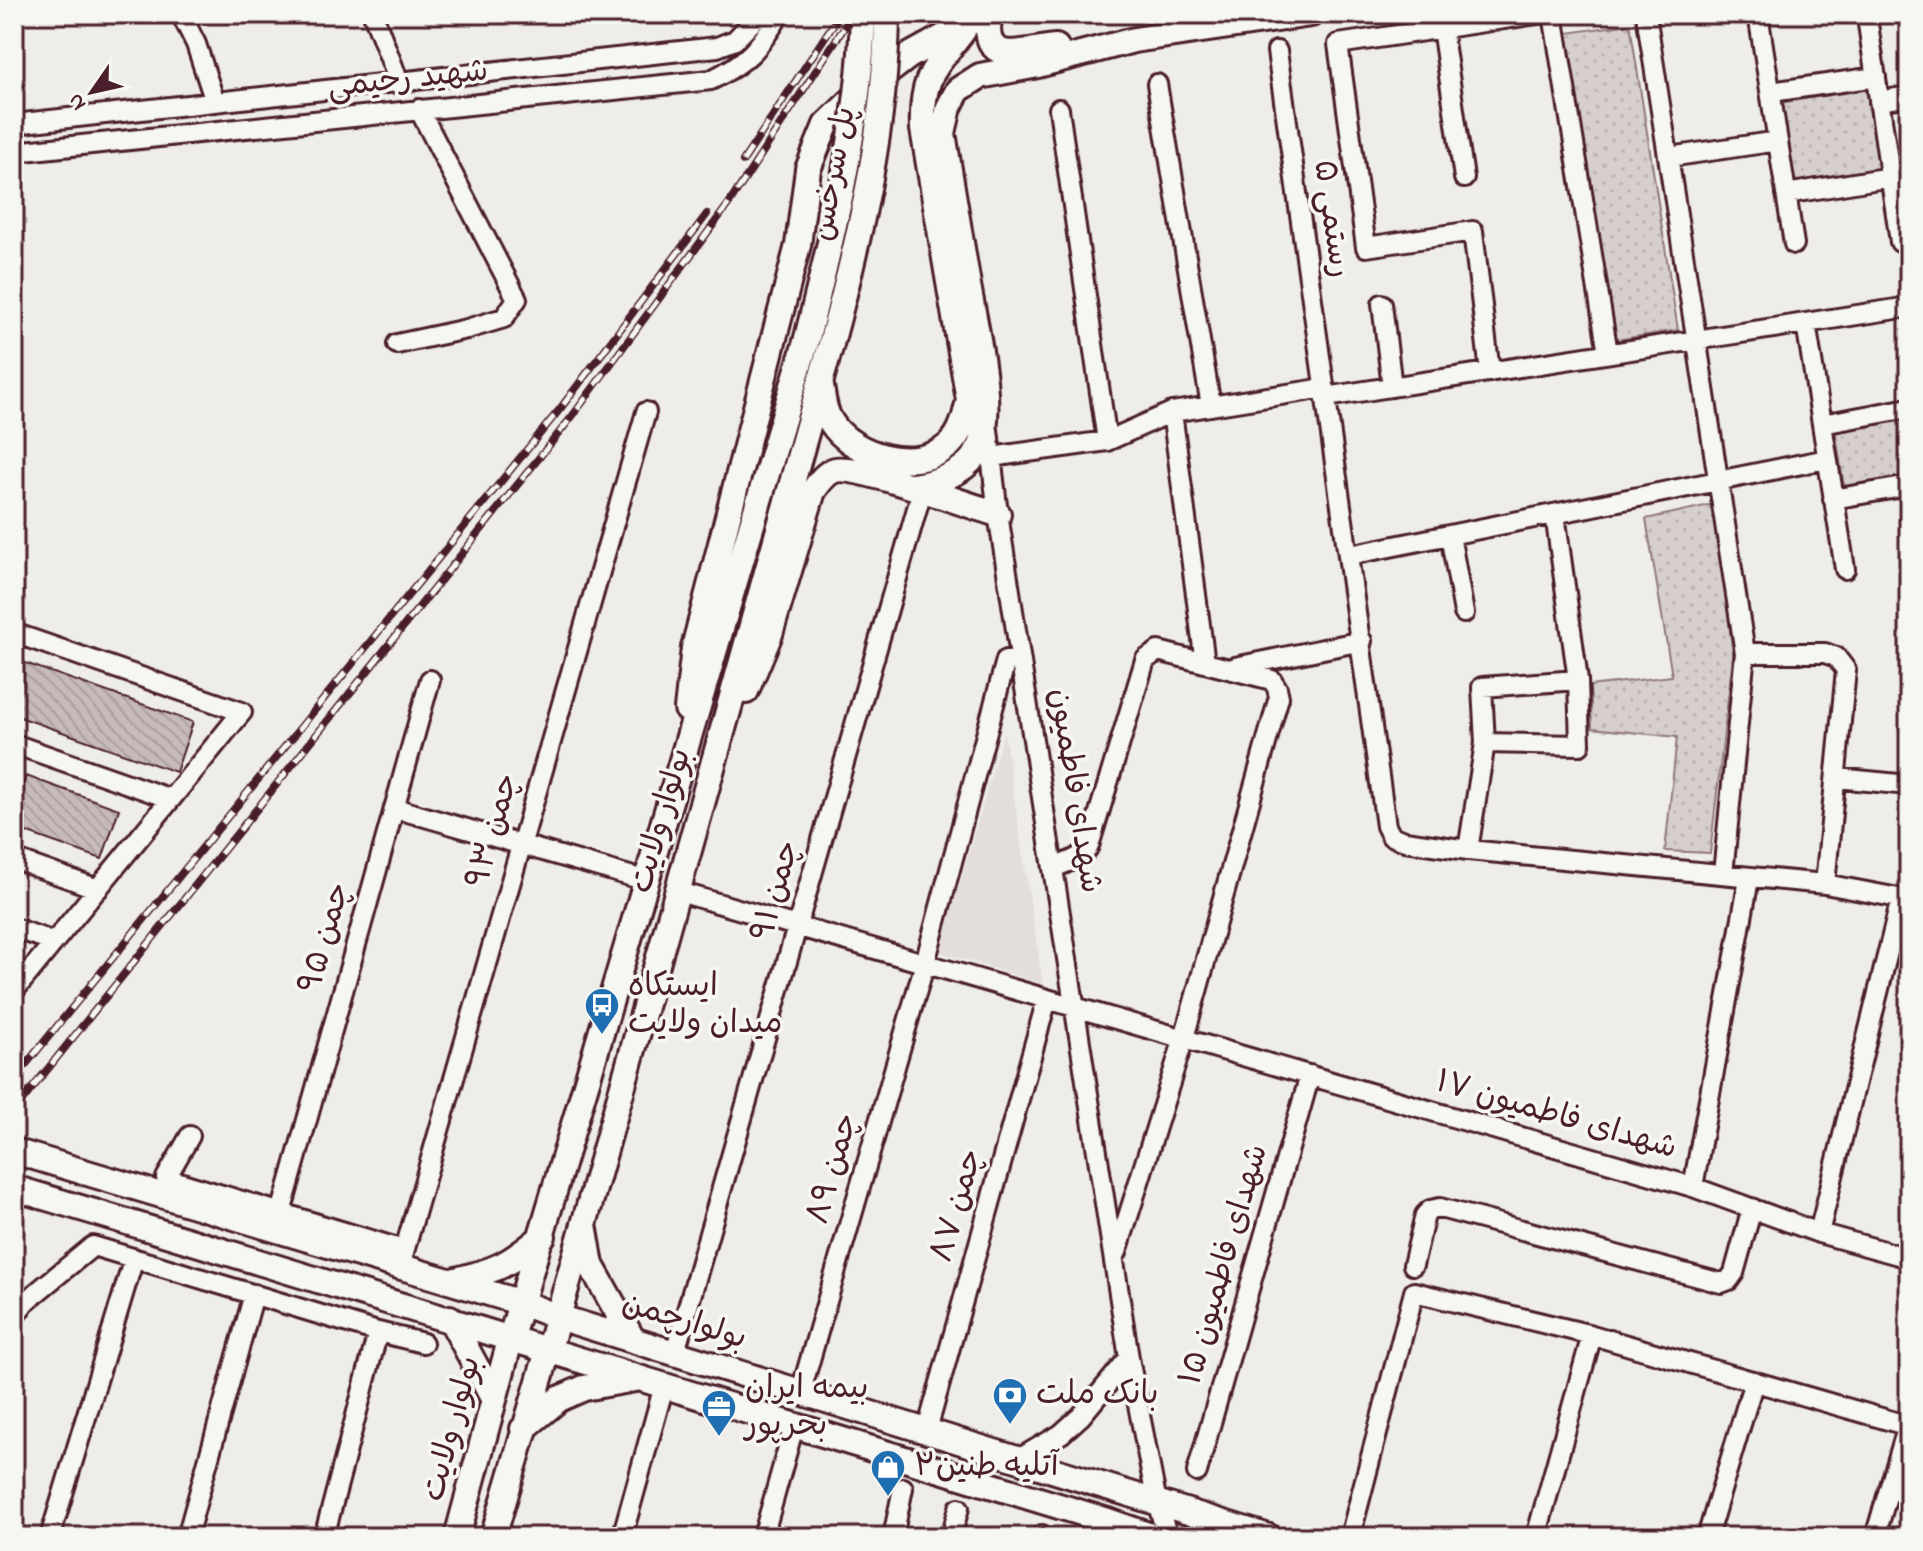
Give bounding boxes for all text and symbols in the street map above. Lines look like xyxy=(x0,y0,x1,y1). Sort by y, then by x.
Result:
street label: شهید رحیمی xyxy=(325,48,491,112)
north arrow xyxy=(52,52,132,132)
text: N xyxy=(60,86,95,117)
street label: پل سرخس xyxy=(800,103,870,245)
street label: رستمی ۵ xyxy=(1299,157,1363,281)
street label: شهدای فاطمیون xyxy=(1035,685,1113,897)
street label: بولوار ولایت xyxy=(619,743,705,899)
street label: چمن ۹۳ xyxy=(455,768,533,894)
street label: چمن ۹۱ xyxy=(740,835,814,947)
street label: چمن ۹۵ xyxy=(288,877,364,999)
place label: ایستکاه میدان ولایت xyxy=(628,964,782,1048)
bus stop icon: ایستکاه میدان ولایت xyxy=(583,986,621,1036)
street label: شهدای فاطمیون ۱۷ xyxy=(1430,1059,1682,1173)
street label: چمن ۸۹ xyxy=(796,1108,872,1230)
street label: شهدای فاطمیون ۱۵ xyxy=(1168,1139,1282,1391)
street label: چمن ۸۷ xyxy=(919,1144,997,1268)
street label: بولوارچمن xyxy=(616,1281,752,1363)
street label: بولوار ولایت xyxy=(411,1351,495,1507)
place label: بيمه ايران بحرپور xyxy=(742,1366,869,1450)
place label: بانک ملت xyxy=(1036,1372,1158,1419)
bank icon: بانک ملت xyxy=(991,1376,1029,1426)
office icon: بيمه ايران بحرپور xyxy=(700,1388,738,1438)
place label: آتلیه طنین۲ xyxy=(914,1444,1060,1491)
shop icon: آتلیه طنین۲ xyxy=(869,1448,907,1498)

